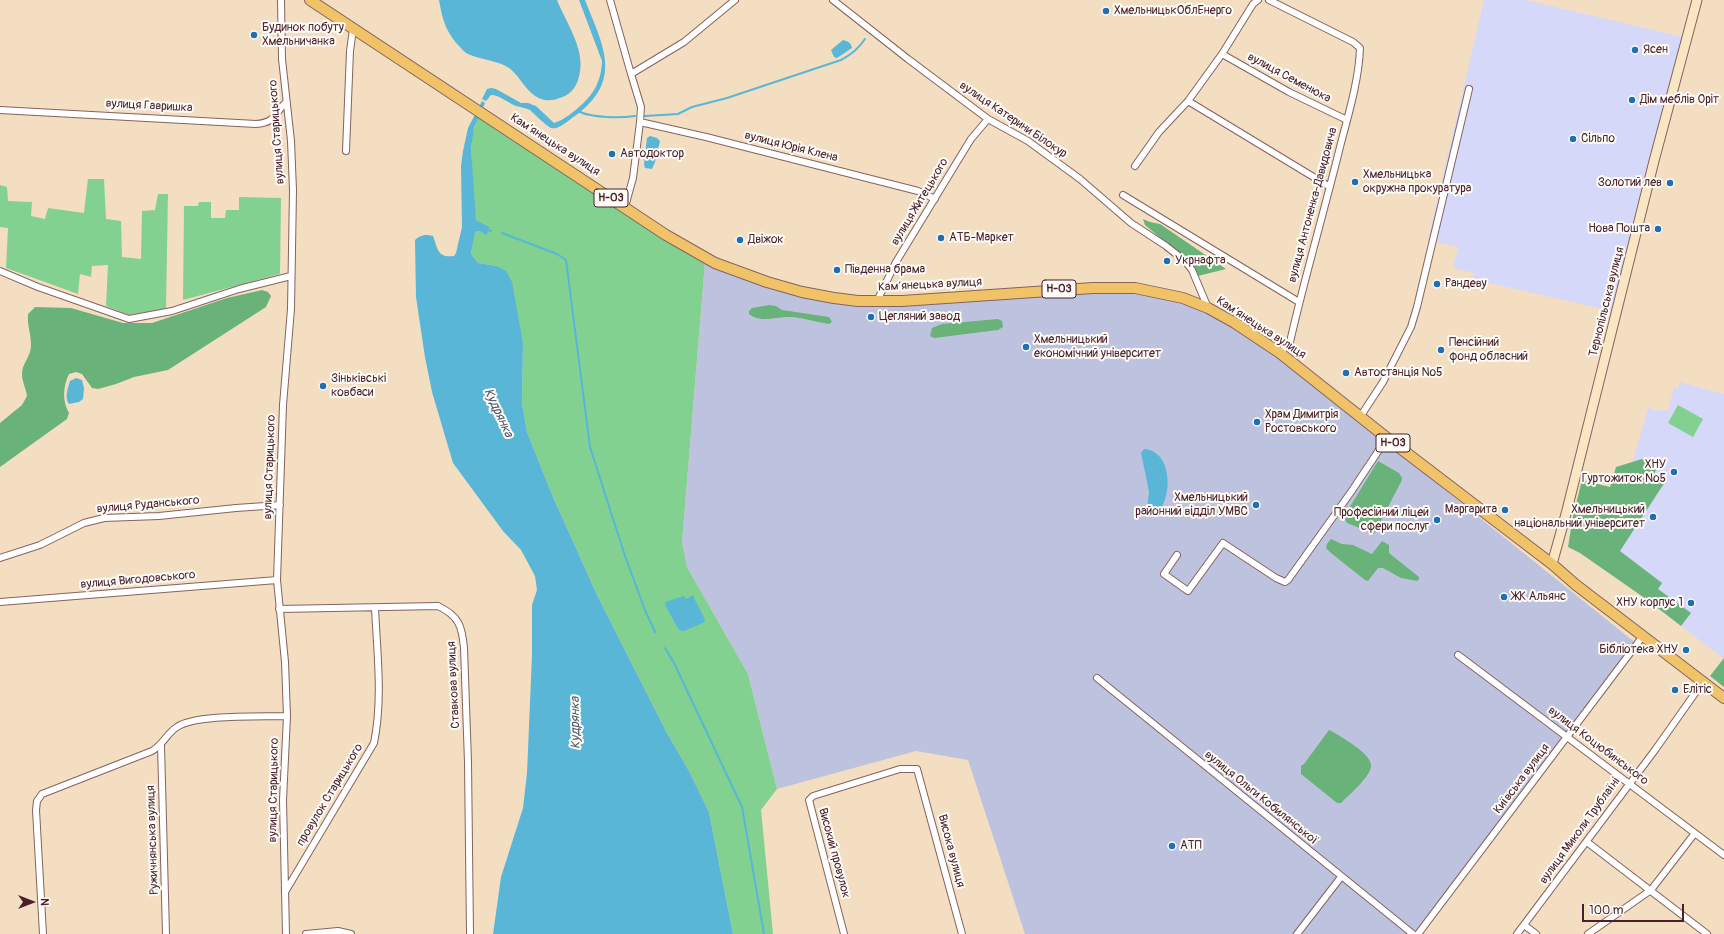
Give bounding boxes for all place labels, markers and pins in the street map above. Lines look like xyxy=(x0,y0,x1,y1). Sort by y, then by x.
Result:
place label: ХмельницькОблЕнерго xyxy=(1114,4,1232,18)
marker: ХмельницькОблЕнерго xyxy=(1101,6,1111,16)
place label: Будинок побуту Хмельничанка xyxy=(262,21,344,49)
marker: Будинок побуту Хмельничанка xyxy=(249,30,259,40)
place label: Ясен xyxy=(1643,43,1668,57)
marker: Ясен xyxy=(1630,45,1640,55)
place label: Дім меблів Оріт xyxy=(1640,93,1719,107)
marker: Дім меблів Оріт xyxy=(1627,95,1637,105)
place label: Сільпо xyxy=(1581,132,1615,146)
marker: Сільпо xyxy=(1568,134,1578,144)
place label: Автодоктор xyxy=(620,147,684,161)
marker: Автодоктор xyxy=(607,149,617,159)
place label: Хмельницька окружна прокуратура xyxy=(1363,168,1471,196)
place label: Золотий лев xyxy=(1598,176,1662,190)
marker: Хмельницька окружна прокуратура xyxy=(1350,177,1360,187)
marker: Золотий лев xyxy=(1665,178,1675,188)
place label: Нова Пошта xyxy=(1588,222,1650,236)
marker: Нова Пошта xyxy=(1653,224,1663,234)
place label: АТБ-Маркет xyxy=(949,231,1014,245)
place label: Двіжок xyxy=(748,233,784,247)
marker: АТБ-Маркет xyxy=(936,233,946,243)
marker: Двіжок xyxy=(735,235,745,245)
place label: Укрнафта xyxy=(1175,254,1226,268)
marker: Укрнафта xyxy=(1162,256,1172,266)
place label: Південна брама xyxy=(845,263,925,277)
marker: Південна брама xyxy=(832,265,842,275)
place label: Рандеву xyxy=(1445,277,1487,291)
marker: Рандеву xyxy=(1432,279,1442,289)
place label: Цегляний завод xyxy=(879,310,960,324)
marker: Цегляний завод xyxy=(866,312,876,322)
place label: Хмельницький економічний університет xyxy=(1034,333,1161,361)
place label: Пенсійний фонд обласний xyxy=(1449,336,1528,364)
marker: Хмельницький економічний університет xyxy=(1021,342,1031,352)
marker: Пенсійний фонд обласний xyxy=(1436,345,1446,355)
place label: Автостанція №5 xyxy=(1354,366,1443,380)
marker: Автостанція №5 xyxy=(1341,368,1351,378)
place label: Зіньківські ковбаси xyxy=(331,372,386,400)
marker: Зіньківські ковбаси xyxy=(318,381,328,391)
place label: Храм Димитрія Ростовського xyxy=(1265,408,1338,436)
marker: Храм Димитрія Ростовського xyxy=(1252,417,1262,427)
place label: ХНУ Гуртожиток №5 xyxy=(1582,458,1666,486)
marker: ХНУ Гуртожиток №5 xyxy=(1669,467,1679,477)
place label: Хмельницький районний відділ УМВС xyxy=(1135,491,1248,519)
marker: Хмельницький районний відділ УМВС xyxy=(1251,500,1261,510)
place label: Маргарита xyxy=(1445,503,1497,517)
place label: Хмельницький національний університет xyxy=(1514,503,1645,531)
marker: Маргарита xyxy=(1500,505,1510,515)
place label: Професійний ліцей сфери послуг xyxy=(1334,506,1429,534)
marker: Хмельницький національний університет xyxy=(1648,512,1658,522)
marker: Професійний ліцей сфери послуг xyxy=(1432,515,1442,525)
place label: ЖК Альянс xyxy=(1512,590,1566,604)
marker: ЖК Альянс xyxy=(1499,592,1509,602)
place label: ХНУ корпус 1 xyxy=(1616,596,1683,610)
marker: ХНУ корпус 1 xyxy=(1686,598,1696,608)
place label: Бібліотека ХНУ xyxy=(1599,643,1678,657)
marker: Бібліотека ХНУ xyxy=(1681,645,1691,655)
place label: Елітіс xyxy=(1683,683,1712,697)
marker: Елітіс xyxy=(1670,685,1680,695)
place label: АТП xyxy=(1180,839,1202,853)
marker: АТП xyxy=(1167,841,1177,851)

